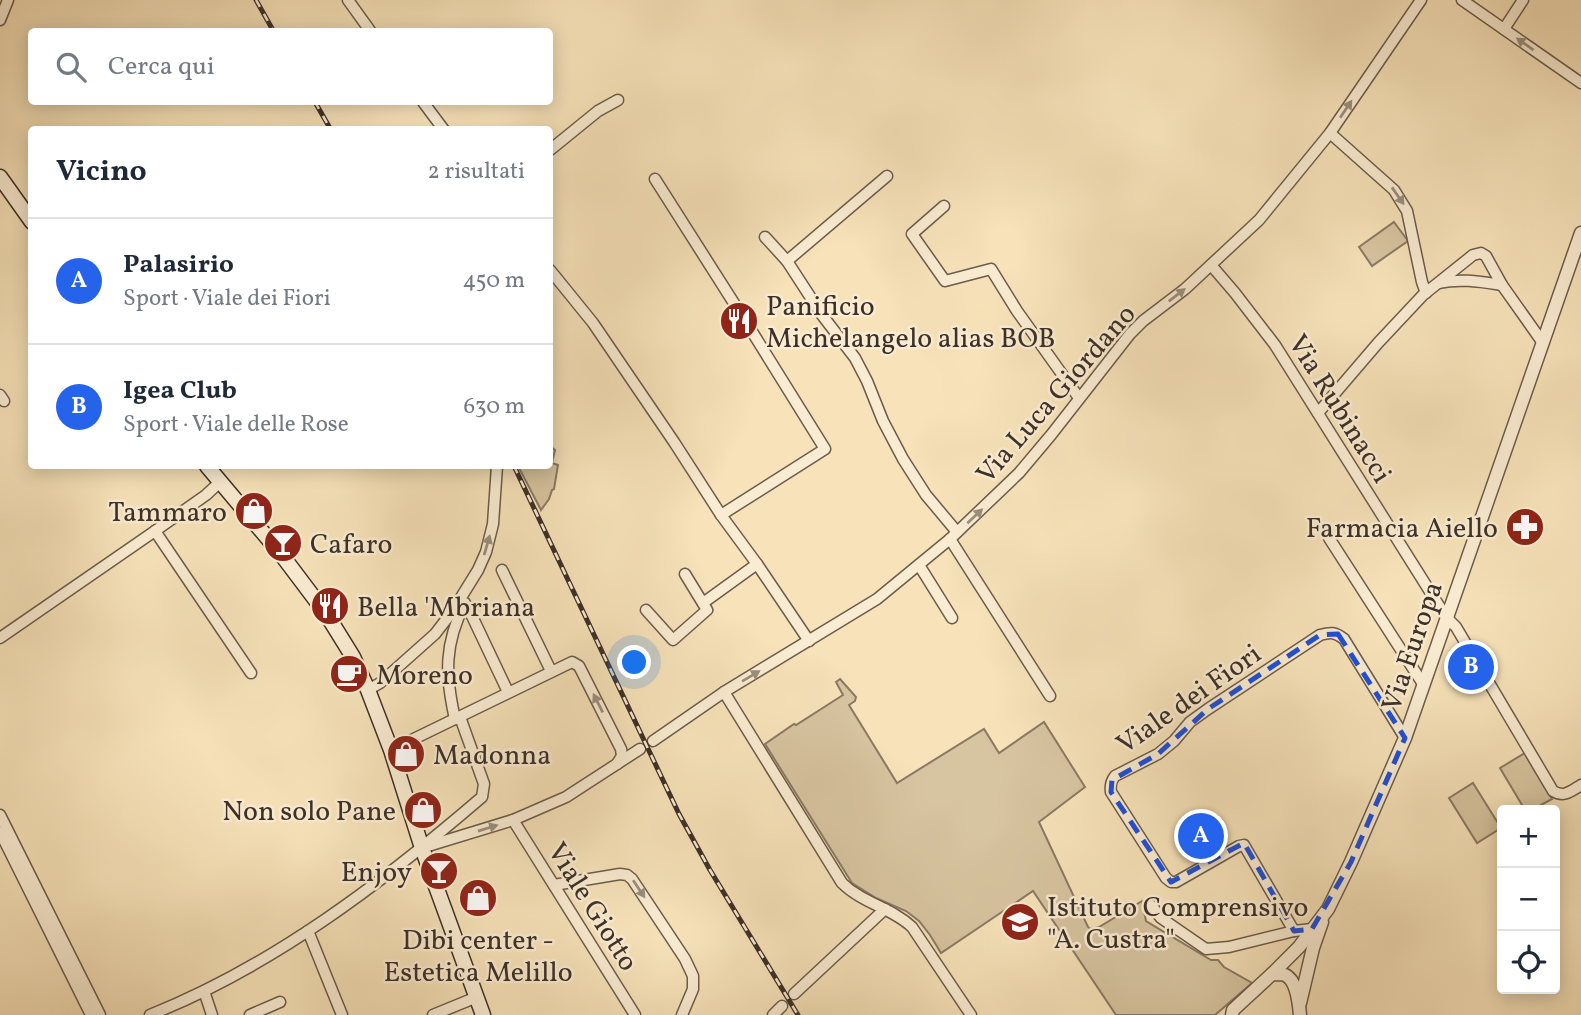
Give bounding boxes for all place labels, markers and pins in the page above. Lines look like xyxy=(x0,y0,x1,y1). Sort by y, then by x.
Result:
place label: Panificio Michelangelo alias BOB xyxy=(766,288,1055,359)
restaurant icon: Panificio Michelangelo alias BOB xyxy=(718,300,760,342)
shop icon: Tammaro xyxy=(233,490,275,532)
place label: Tammaro xyxy=(108,494,227,533)
pharmacy icon: Farmacia Aiello xyxy=(1504,506,1546,548)
place label: Farmacia Aiello xyxy=(1306,510,1498,549)
bar icon: Cafaro xyxy=(262,522,304,564)
place label: Cafaro xyxy=(310,526,392,565)
restaurant icon: Bella 'Mbriana xyxy=(309,585,351,627)
place label: Bella 'Mbriana xyxy=(357,589,535,628)
pin: B xyxy=(1448,641,1494,693)
cafe icon: Moreno xyxy=(328,653,370,695)
place label: Moreno xyxy=(376,657,473,696)
shop icon: Madonna xyxy=(385,733,427,775)
place label: Madonna xyxy=(433,737,551,776)
shop icon: Non solo Pane xyxy=(402,789,444,831)
place label: Non solo Pane xyxy=(222,793,396,832)
pin: A xyxy=(1178,810,1224,862)
bar icon: Enjoy xyxy=(418,850,460,892)
place label: Enjoy xyxy=(341,854,412,893)
shop icon: Dibi center - Estetica Melillo xyxy=(457,877,499,919)
place label: Istituto Comprensivo "A. Custra" xyxy=(1047,889,1308,960)
school or university icon: Istituto Comprensivo "A. Custra" xyxy=(999,901,1041,943)
place label: Dibi center - Estetica Melillo xyxy=(383,922,573,993)

